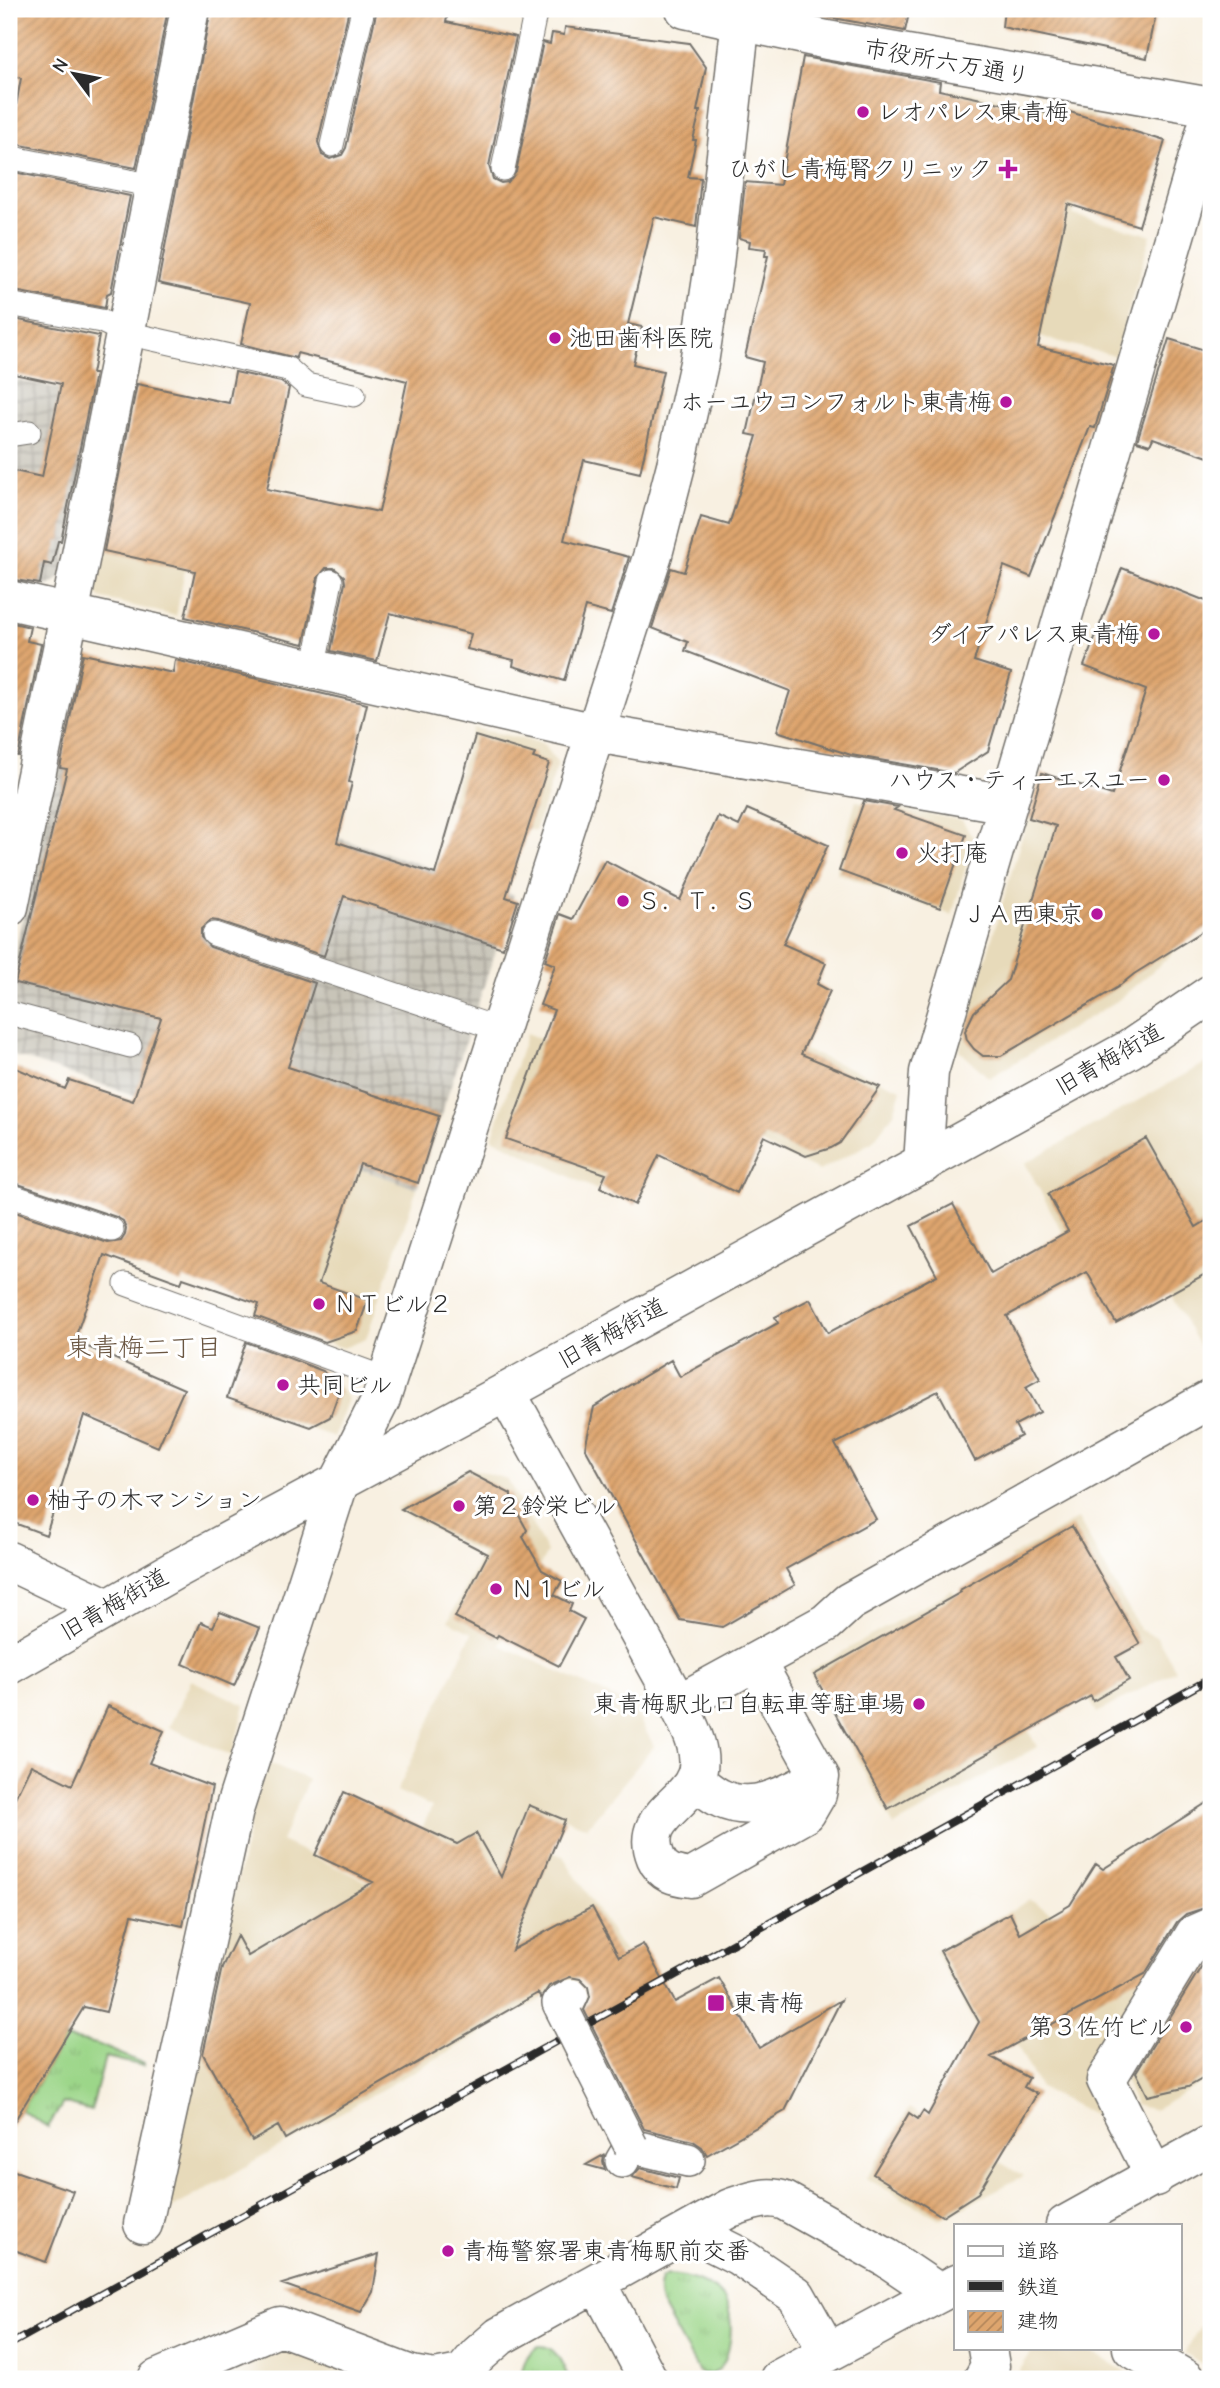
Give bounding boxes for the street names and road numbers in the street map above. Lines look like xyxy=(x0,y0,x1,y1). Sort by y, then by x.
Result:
street label: 市役所六万通り xyxy=(862,34,1032,90)
street label: 旧青梅街道 xyxy=(1050,1017,1168,1101)
street label: 旧青梅街道 xyxy=(553,1292,671,1374)
street label: 旧青梅街道 xyxy=(55,1562,173,1646)

